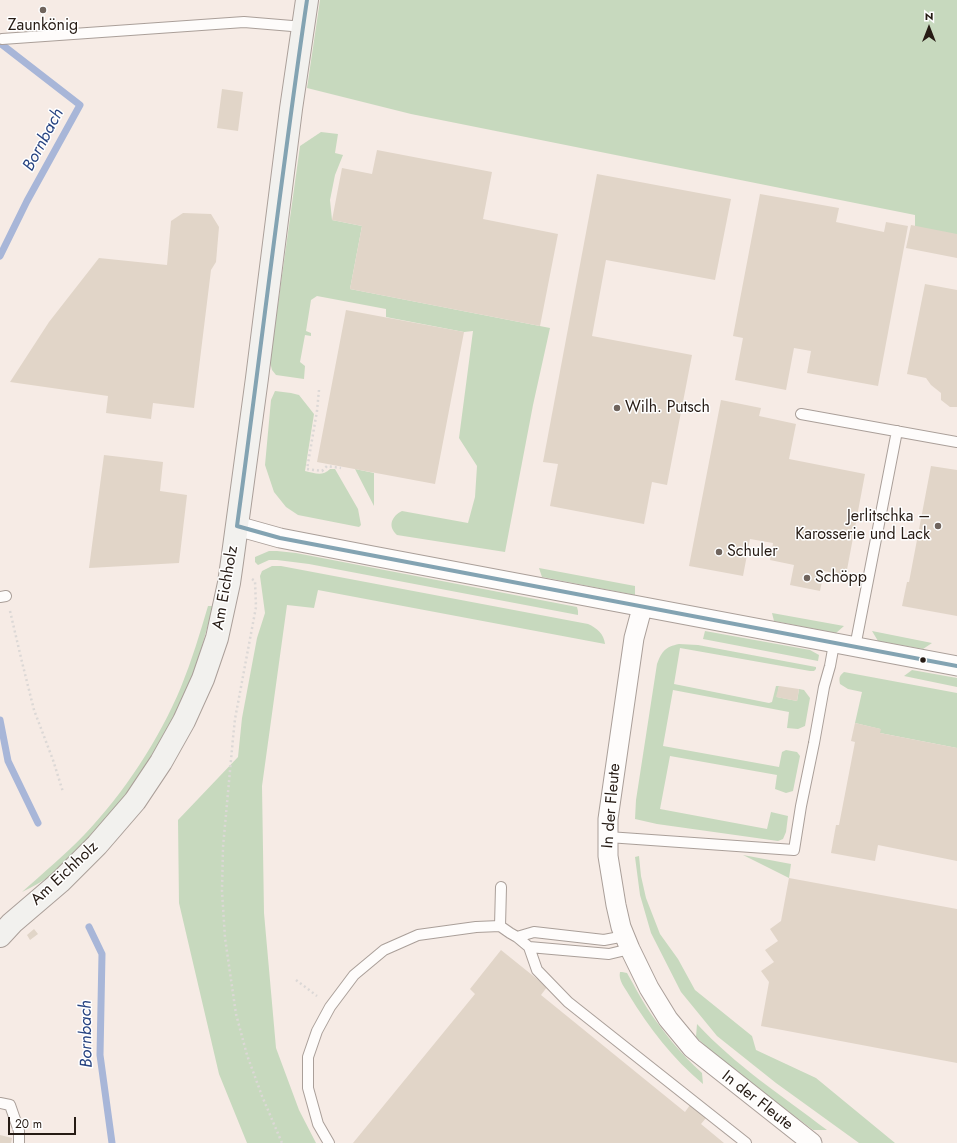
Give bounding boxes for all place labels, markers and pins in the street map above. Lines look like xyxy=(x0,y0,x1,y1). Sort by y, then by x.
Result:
marker: Zaunkönig xyxy=(38,5,48,15)
place label: Zaunkönig xyxy=(8,16,78,36)
place label: Wilh. Putsch xyxy=(625,398,710,418)
marker: Wilh. Putsch xyxy=(612,403,622,413)
place label: Jerlitschka – Karosserie und Lack xyxy=(795,507,930,545)
marker: Jerlitschka – Karosserie und Lack xyxy=(933,521,943,531)
place label: Schuler xyxy=(727,542,778,562)
marker: Schuler xyxy=(714,547,724,557)
place label: Schöpp xyxy=(815,568,867,588)
marker: Schöpp xyxy=(802,573,812,583)
unlabelled marker xyxy=(918,655,928,665)

